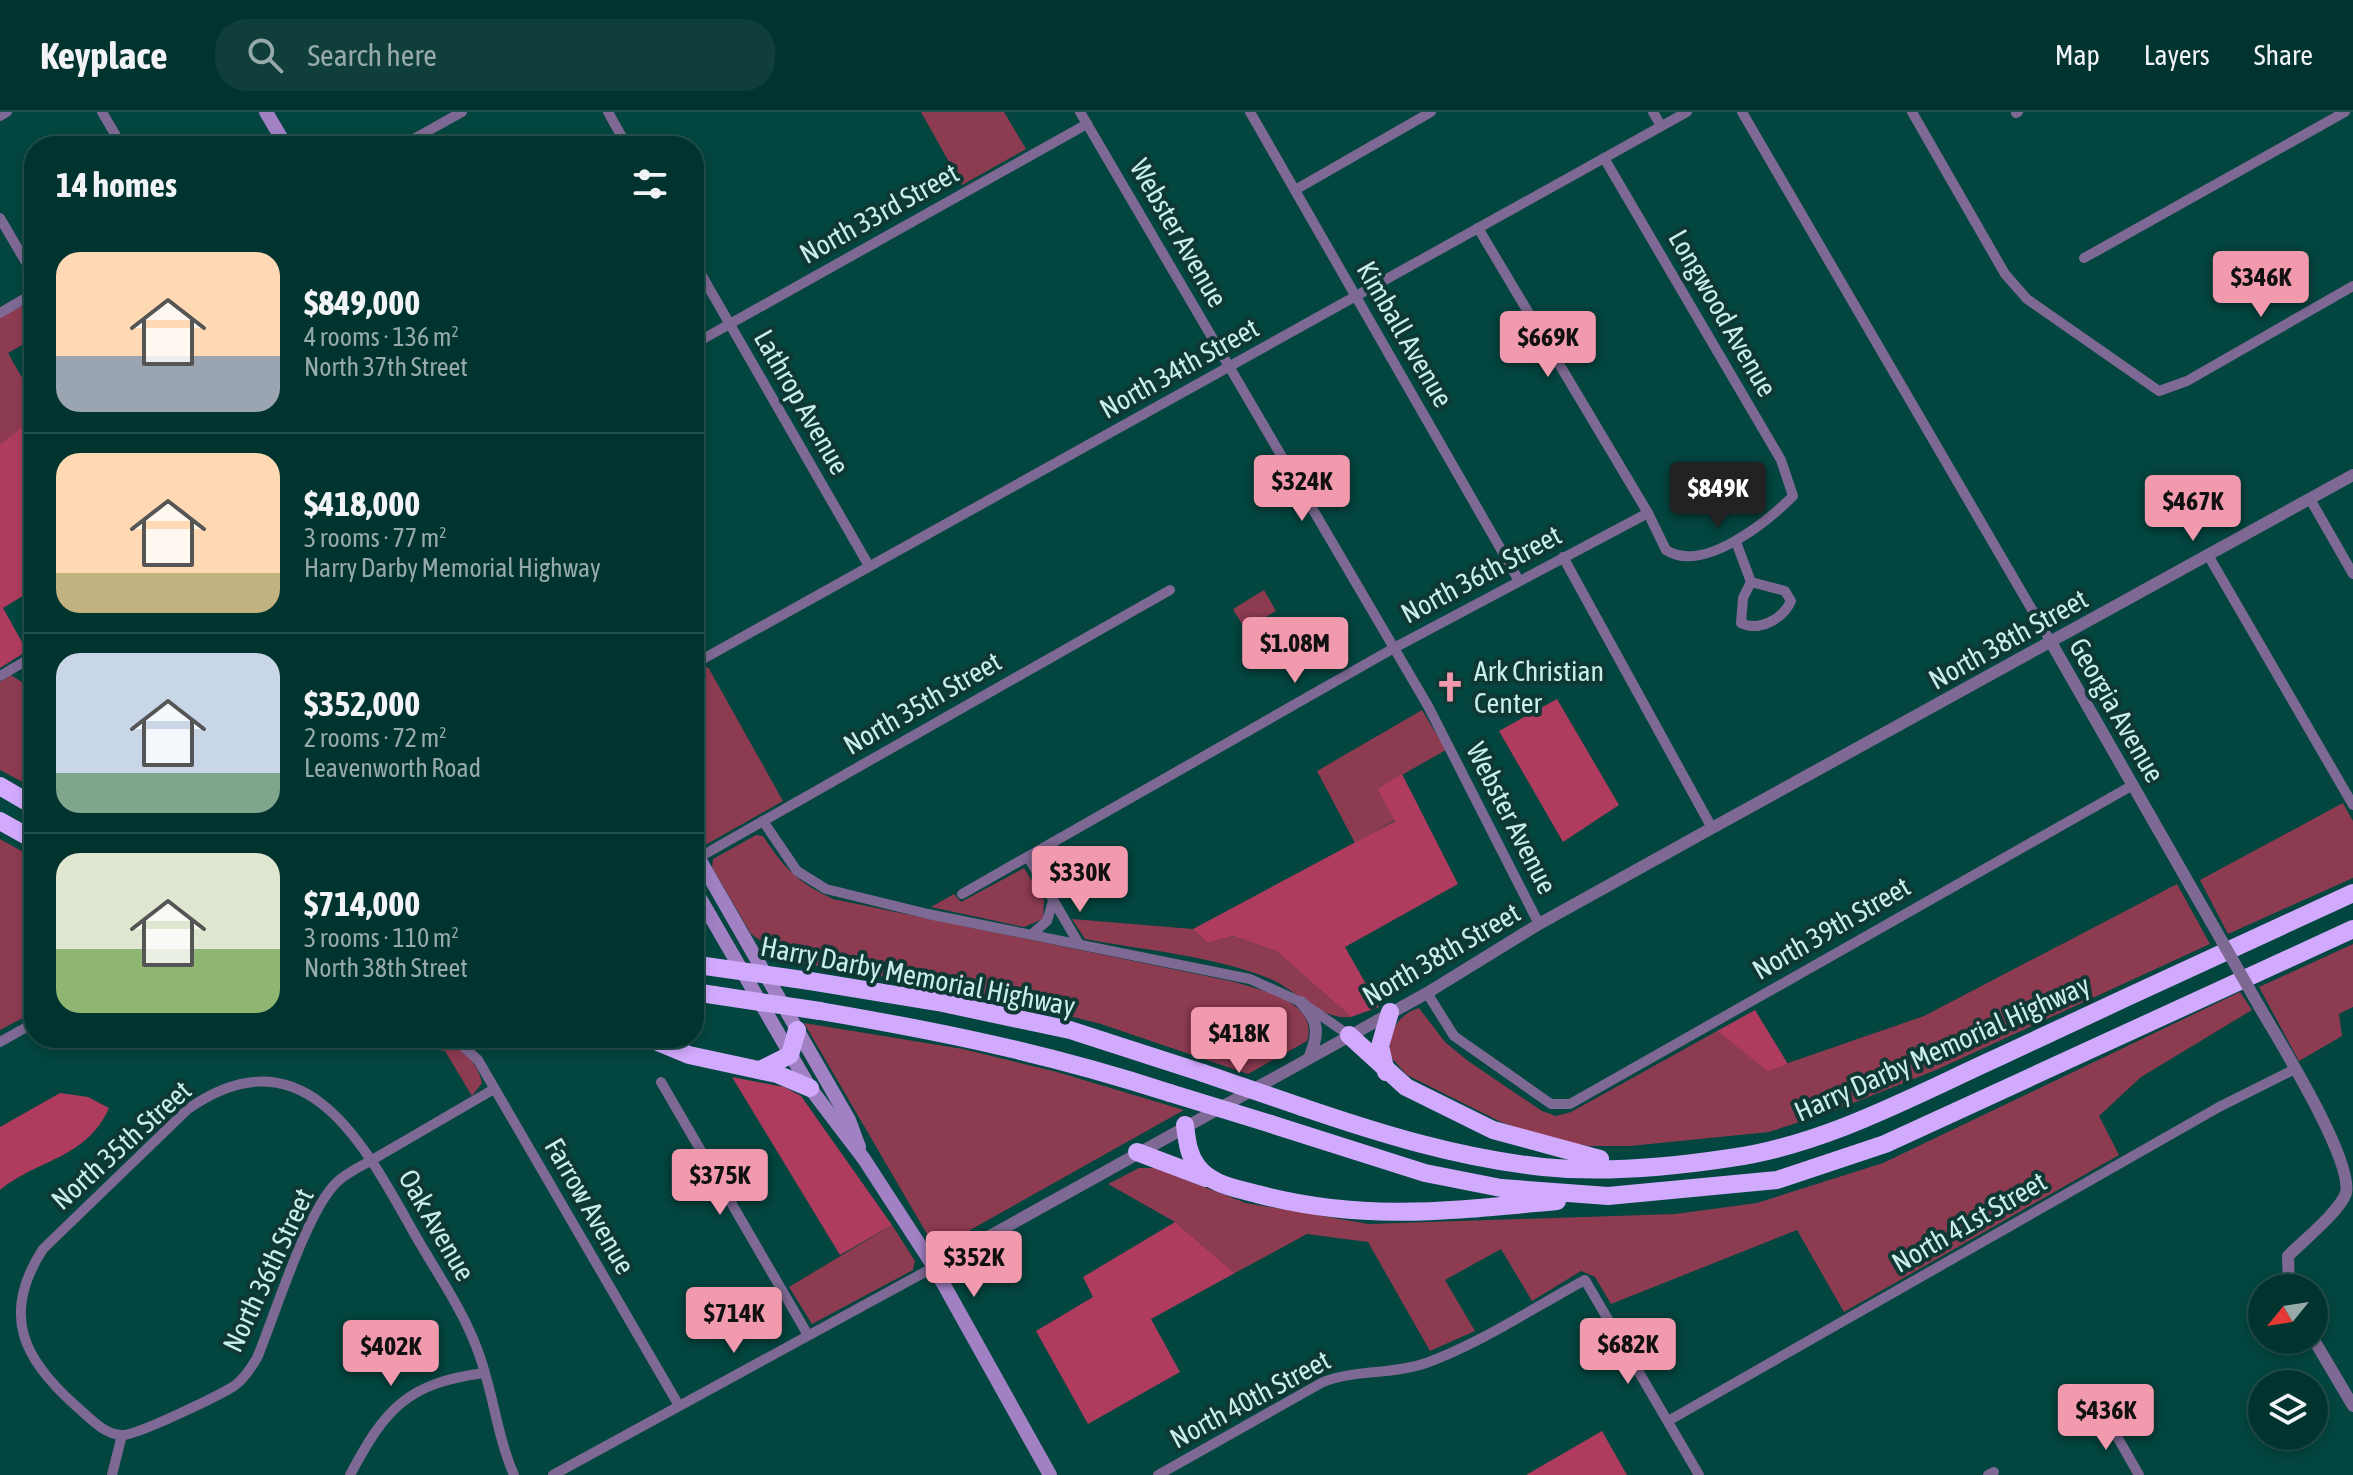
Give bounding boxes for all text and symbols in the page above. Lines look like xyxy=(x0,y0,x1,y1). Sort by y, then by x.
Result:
search box xyxy=(215,19,775,91)
icon: search xyxy=(243,33,287,77)
text: Keyplace xyxy=(40,34,167,77)
text: Search here xyxy=(307,38,437,72)
text: Map xyxy=(2055,39,2100,71)
text: Layers xyxy=(2144,39,2210,71)
text: Share xyxy=(2254,39,2313,71)
street label: Webster Avenue xyxy=(1124,153,1234,313)
street label: North 33rd Street xyxy=(794,156,964,270)
icon: filters xyxy=(628,162,672,206)
text: 14 homes xyxy=(56,165,177,204)
street label: Longwood Avenue xyxy=(1662,224,1784,402)
pin: $346K xyxy=(2205,251,2317,319)
street label: Kimball Avenue xyxy=(1350,256,1460,412)
text: $346K xyxy=(2231,262,2291,292)
text: $849,000 xyxy=(304,283,420,322)
icon: home xyxy=(120,284,216,380)
street label: North 34th Street xyxy=(1094,311,1264,425)
pin: $669K xyxy=(1492,311,1604,379)
text: 4 rooms · 136 m² xyxy=(304,322,459,352)
text: $669K xyxy=(1518,322,1578,352)
street label: Lathrop Avenue xyxy=(748,324,856,480)
text: North 37th Street xyxy=(304,352,468,382)
pin: $324K xyxy=(1246,455,1358,523)
pin: $849K xyxy=(1662,462,1774,530)
text: $324K xyxy=(1272,466,1332,496)
text: $849K xyxy=(1688,473,1748,503)
pin: $467K xyxy=(2137,475,2249,543)
text: $418,000 xyxy=(304,484,420,523)
icon: home xyxy=(120,485,216,581)
text: $467K xyxy=(2163,486,2223,516)
street label: North 36th Street xyxy=(1396,518,1566,630)
text: 3 rooms · 77 m² xyxy=(304,523,446,553)
text: Harry Darby Memorial Highway xyxy=(304,553,601,583)
street label: North 38th Street xyxy=(1923,582,2093,696)
pin: $1.08M xyxy=(1230,617,1360,685)
text: $1.08M xyxy=(1260,628,1330,658)
street label: Georgia Avenue xyxy=(2063,632,2171,788)
street label: North 35th Street xyxy=(838,645,1006,761)
place label: Ark Christian Center xyxy=(1474,655,1604,719)
church icon: Ark Christian Center xyxy=(1433,670,1467,704)
text: $352,000 xyxy=(304,684,420,723)
icon: home xyxy=(120,685,216,781)
text: 2 rooms · 72 m² xyxy=(304,723,446,753)
street label: Webster Avenue xyxy=(1460,737,1564,899)
text: Leavenworth Road xyxy=(304,753,481,783)
pin: $330K xyxy=(1024,846,1136,914)
text: $330K xyxy=(1050,857,1110,887)
street label: North 39th Street xyxy=(1747,870,1915,986)
text: $714,000 xyxy=(304,884,420,923)
icon: home xyxy=(120,885,216,981)
street label: North 38th Street xyxy=(1357,896,1525,1012)
text: 3 rooms · 110 m² xyxy=(304,923,459,953)
street label: Harry Darby Memorial Highway xyxy=(758,930,1078,1022)
text: North 38th Street xyxy=(304,953,468,983)
street label: Harry Darby Memorial Highway xyxy=(1790,968,2094,1128)
pin: $418K xyxy=(1183,1007,1295,1075)
text: $418K xyxy=(1209,1018,1269,1048)
street label: North 35th Street xyxy=(45,1074,197,1216)
street label: Farrow Avenue xyxy=(538,1133,642,1279)
pin: $375K xyxy=(664,1149,776,1217)
text: $375K xyxy=(690,1160,750,1190)
street label: Oak Avenue xyxy=(392,1164,482,1286)
street label: North 41st Street xyxy=(1886,1165,2052,1279)
street label: North 36th Street xyxy=(216,1183,320,1357)
pin: $352K xyxy=(918,1231,1030,1299)
text: $352K xyxy=(944,1242,1004,1272)
north arrow xyxy=(2248,1274,2328,1354)
map controls xyxy=(2248,1274,2328,1450)
pin: $714K xyxy=(678,1287,790,1355)
text: $714K xyxy=(704,1298,764,1328)
pin: $682K xyxy=(1572,1318,1684,1386)
pin: $402K xyxy=(335,1320,447,1388)
text: $682K xyxy=(1598,1329,1658,1359)
text: $402K xyxy=(361,1331,421,1361)
street label: North 40th Street xyxy=(1165,1343,1335,1455)
button: layers xyxy=(2248,1370,2328,1450)
pin: $436K xyxy=(2050,1384,2162,1452)
text: $436K xyxy=(2076,1395,2136,1425)

